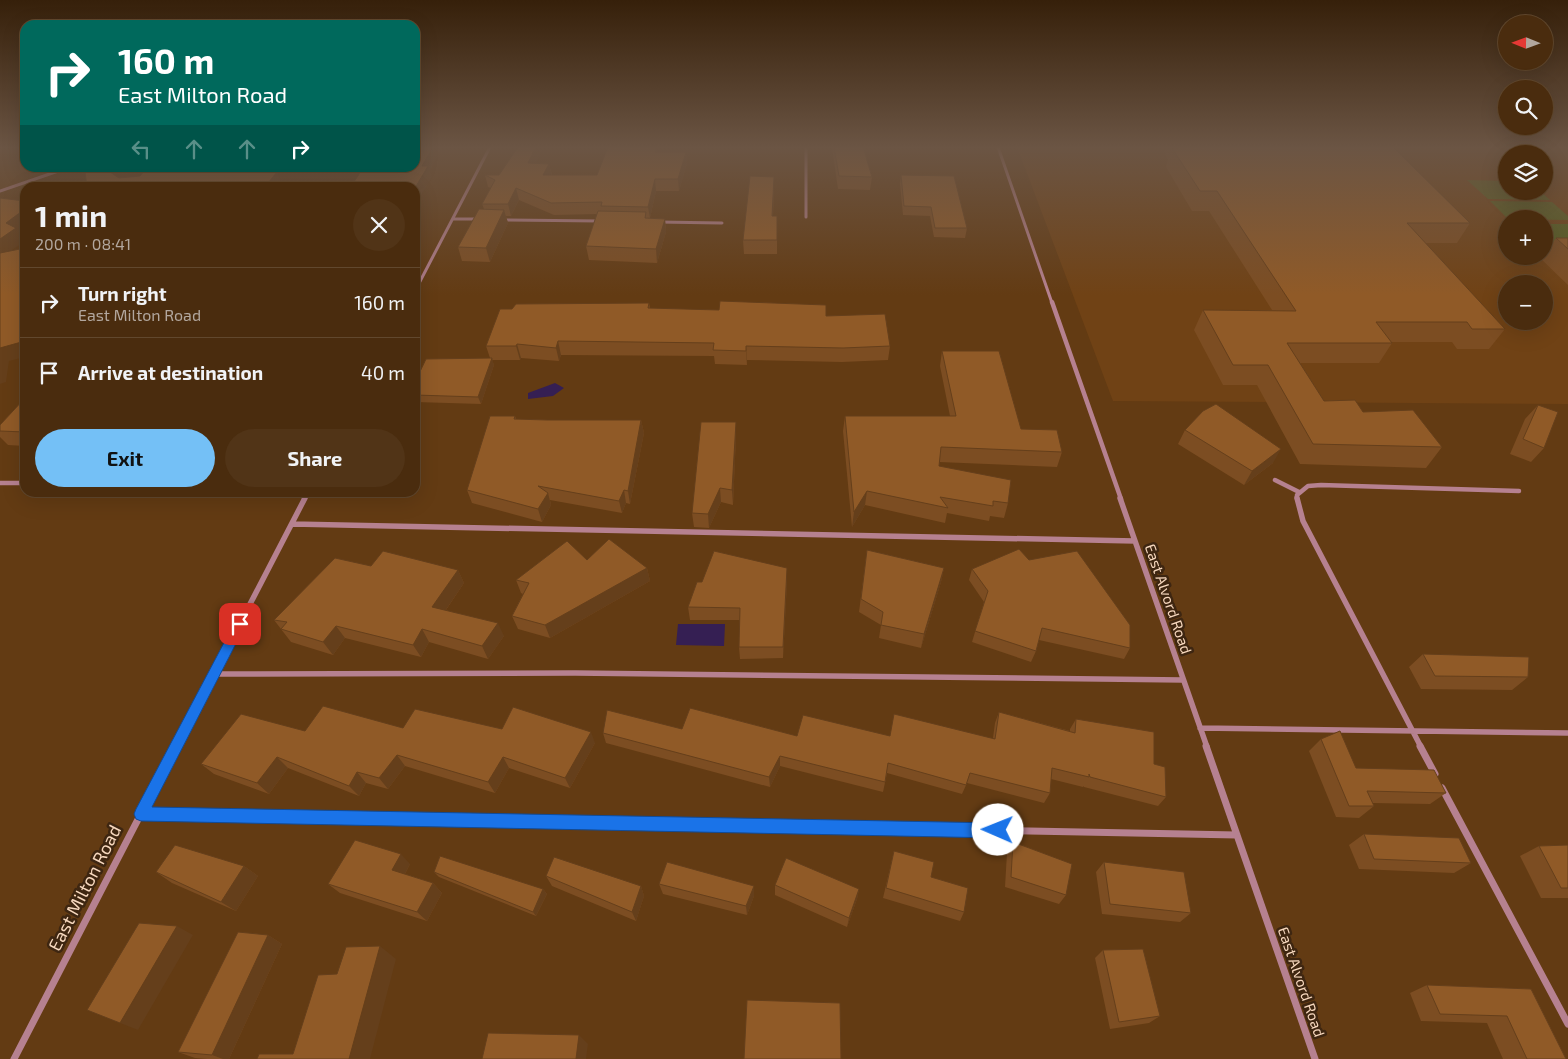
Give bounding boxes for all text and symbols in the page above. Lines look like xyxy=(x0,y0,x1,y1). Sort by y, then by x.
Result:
north arrow xyxy=(1498,15,1552,70)
map controls xyxy=(1498,15,1553,330)
text: 160 m xyxy=(118,39,214,81)
icon: right xyxy=(35,40,100,105)
button: search xyxy=(1498,80,1553,135)
text: East Milton Road xyxy=(118,81,287,107)
icon: left xyxy=(127,135,155,163)
icon: ahead xyxy=(180,135,208,163)
icon: ahead xyxy=(233,135,261,163)
icon: right xyxy=(286,135,314,163)
button: layers xyxy=(1498,145,1553,200)
text: 1 min xyxy=(35,197,107,233)
button: close xyxy=(353,199,405,251)
button: + xyxy=(1498,210,1553,265)
text: 200 m · 08:41 xyxy=(35,234,131,253)
button: − xyxy=(1498,275,1553,330)
text: Turn right xyxy=(78,282,166,305)
icon: right xyxy=(35,289,63,317)
text: 160 m xyxy=(354,291,405,314)
text: East Milton Road xyxy=(78,305,201,324)
icon: arrive xyxy=(35,359,63,387)
text: Arrive at destination xyxy=(78,361,263,384)
text: 40 m xyxy=(361,361,405,384)
button: Exit xyxy=(35,429,215,487)
button: Share xyxy=(225,429,405,487)
street label: East Alvord Road xyxy=(1142,541,1196,656)
pin xyxy=(219,603,261,645)
icon: arrive xyxy=(226,610,254,638)
position arrow xyxy=(971,803,1023,855)
street label: East Milton Road xyxy=(43,821,125,954)
street label: East Alvord Road xyxy=(1275,924,1329,1039)

